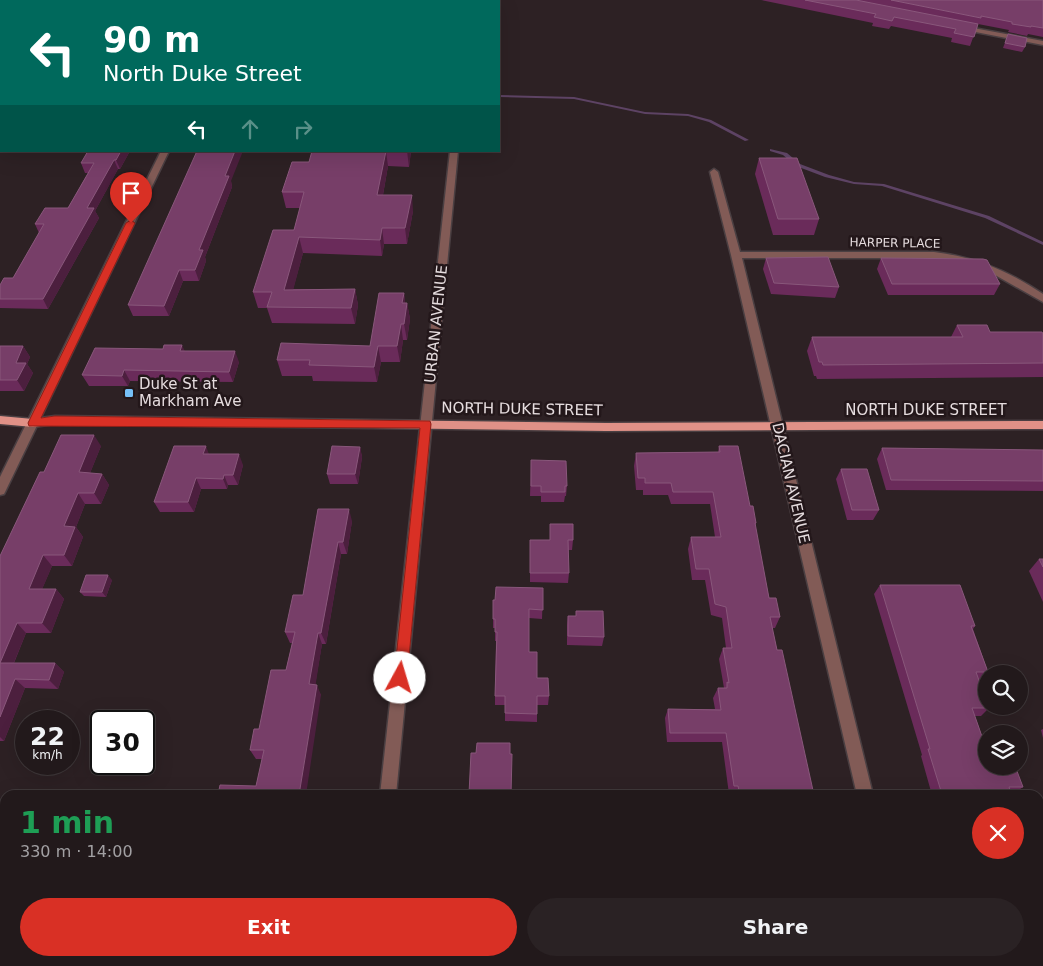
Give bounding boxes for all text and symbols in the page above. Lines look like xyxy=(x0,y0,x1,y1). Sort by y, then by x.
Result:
icon: left xyxy=(20,20,85,85)
text: 90 m xyxy=(103,20,200,60)
text: North Duke Street xyxy=(103,61,302,86)
icon: left xyxy=(183,115,211,143)
icon: ahead xyxy=(236,115,264,143)
icon: right xyxy=(289,115,317,143)
pin xyxy=(110,172,152,223)
icon: arrive xyxy=(117,179,145,207)
street label: HARPER PLACE xyxy=(850,235,940,251)
street label: URBAN AVENUE xyxy=(421,264,451,384)
place label: Duke St at Markham Ave xyxy=(139,375,242,410)
marker: Duke St at Markham Ave xyxy=(123,387,135,399)
street label: NORTH DUKE STREET xyxy=(441,399,604,419)
street label: NORTH DUKE STREET xyxy=(845,401,1008,419)
street label: DACIAN AVENUE xyxy=(768,421,814,545)
position arrow xyxy=(373,651,425,703)
map controls xyxy=(978,665,1028,775)
button: search xyxy=(978,665,1028,715)
speed limit sign: 30 xyxy=(90,710,155,775)
text: 22 xyxy=(30,722,65,751)
button: layers xyxy=(978,725,1028,775)
text: km/h xyxy=(32,748,63,762)
text: 1 min xyxy=(20,805,114,840)
button: close xyxy=(972,807,1024,859)
text: 330 m · 14:00 xyxy=(20,842,133,861)
button: Exit xyxy=(20,898,517,956)
button: Share xyxy=(527,898,1024,956)

